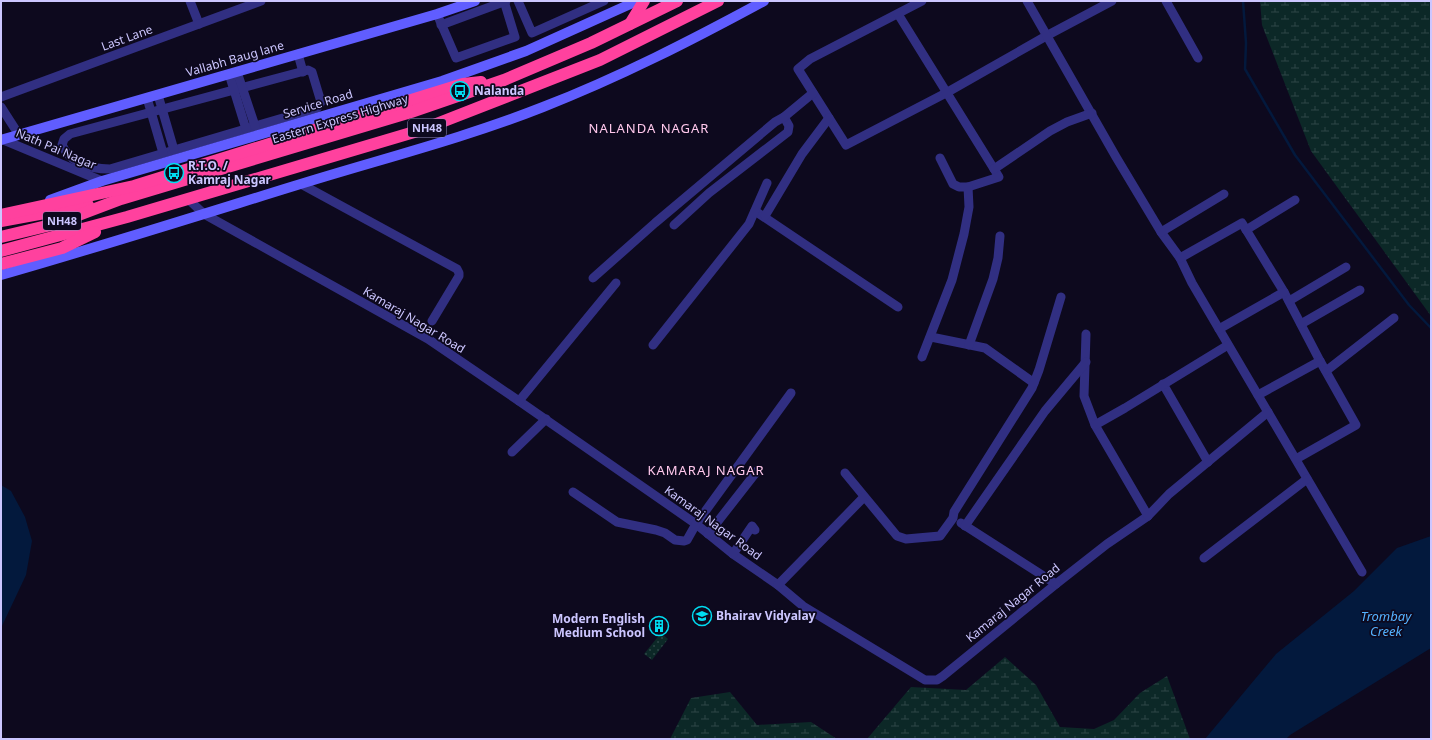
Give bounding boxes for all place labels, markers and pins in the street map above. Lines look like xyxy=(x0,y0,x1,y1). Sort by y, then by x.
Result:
bus stop icon: Nalanda xyxy=(449,80,471,102)
place label: Nalanda xyxy=(474,82,524,99)
place label: R.T.O. / Kamraj Nagar xyxy=(188,157,272,188)
bus stop icon: R.T.O. / Kamraj Nagar xyxy=(163,162,185,184)
school or university icon: Bhairav Vidyalay xyxy=(691,605,713,627)
place label: Bhairav Vidyalay xyxy=(716,607,816,624)
place label: Modern English Medium School xyxy=(552,610,645,641)
building icon: Modern English Medium School xyxy=(648,615,670,637)

